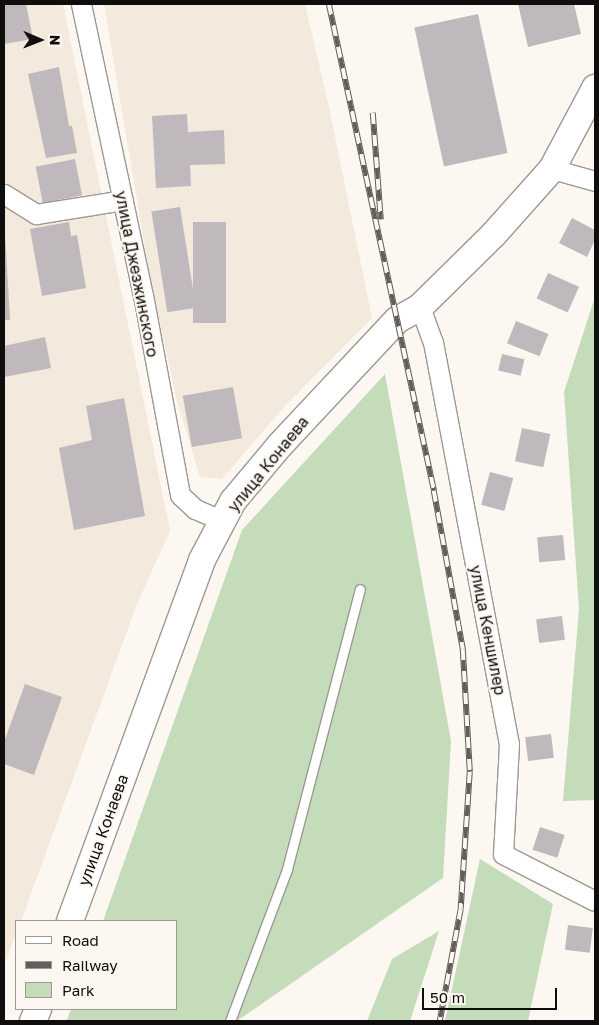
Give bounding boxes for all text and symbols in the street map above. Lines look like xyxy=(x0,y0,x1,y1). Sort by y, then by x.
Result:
north arrow xyxy=(15,15,65,65)
text: N xyxy=(47,35,64,46)
street label: улица Джезжинского xyxy=(111,189,163,359)
street label: улица Конаева xyxy=(224,412,312,516)
street label: улица Кеншилер xyxy=(466,563,510,697)
street label: улица Конаева xyxy=(74,772,132,888)
legend xyxy=(15,920,178,1010)
text: Road xyxy=(62,931,99,949)
text: Railway xyxy=(62,956,118,974)
scale bar xyxy=(424,978,559,1010)
text: Park xyxy=(62,981,94,999)
text: 50 m xyxy=(430,988,465,1006)

